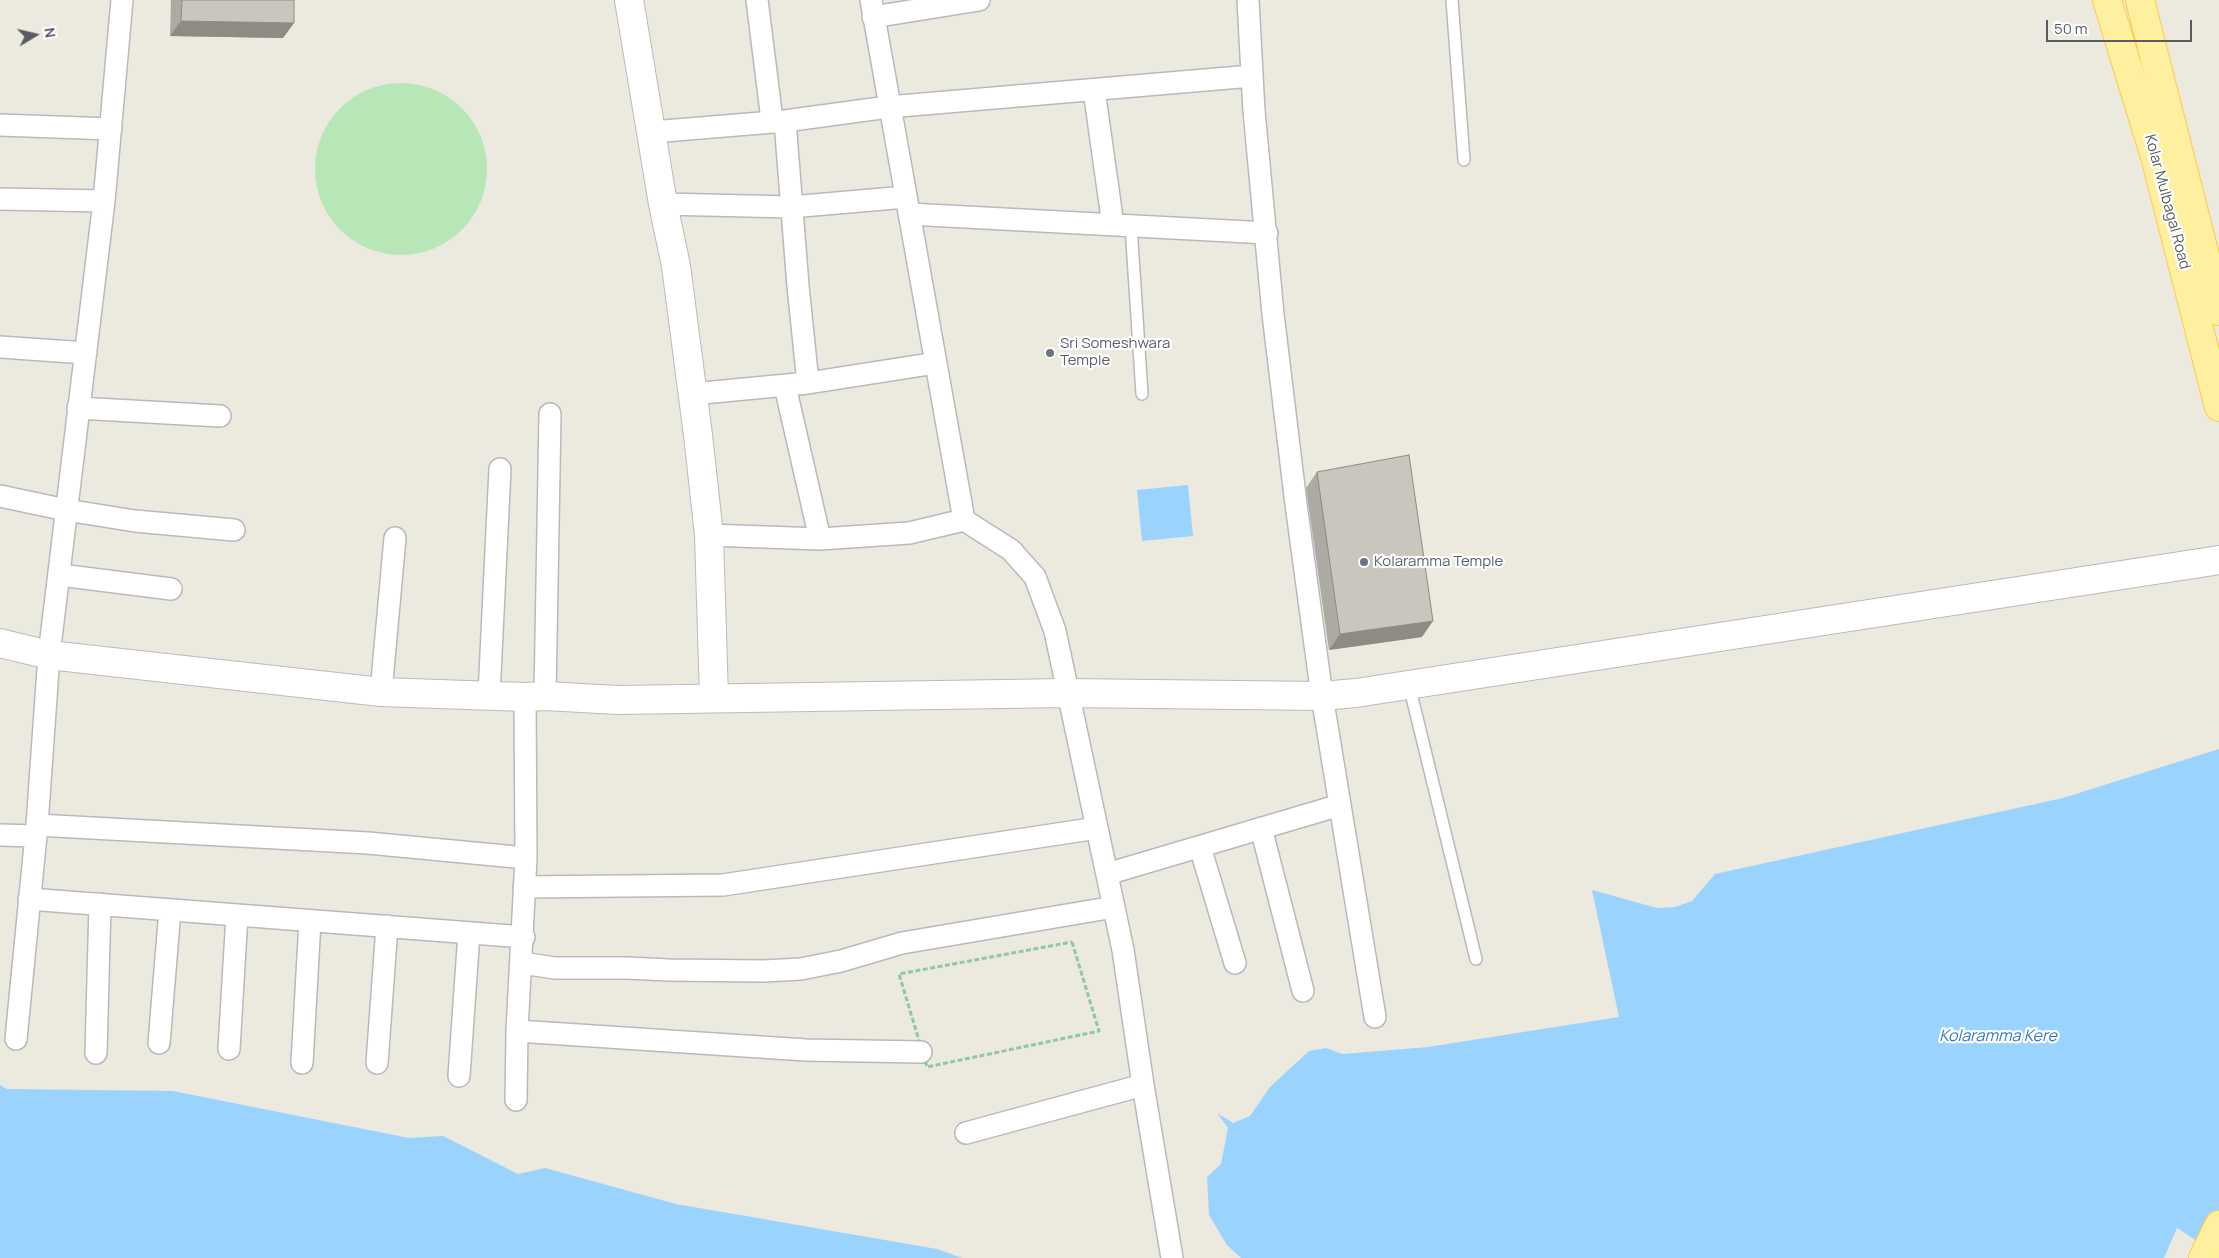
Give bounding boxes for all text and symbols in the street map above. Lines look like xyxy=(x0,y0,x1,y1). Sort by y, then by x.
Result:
north arrow xyxy=(10,10,60,60)
scale bar xyxy=(2049,10,2195,42)
text: 50 m xyxy=(2054,18,2088,39)
text: N xyxy=(40,26,60,39)
street label: Kolar Mulbagal Road xyxy=(2140,133,2194,271)
place label: Sri Someshwara Temple xyxy=(1060,335,1170,370)
marker: Sri Someshwara Temple xyxy=(1044,347,1056,359)
place label: Kolaramma Temple xyxy=(1374,553,1503,571)
marker: Kolaramma Temple xyxy=(1358,556,1370,568)
water label: Kolaramma Kere xyxy=(1939,1027,2057,1047)

